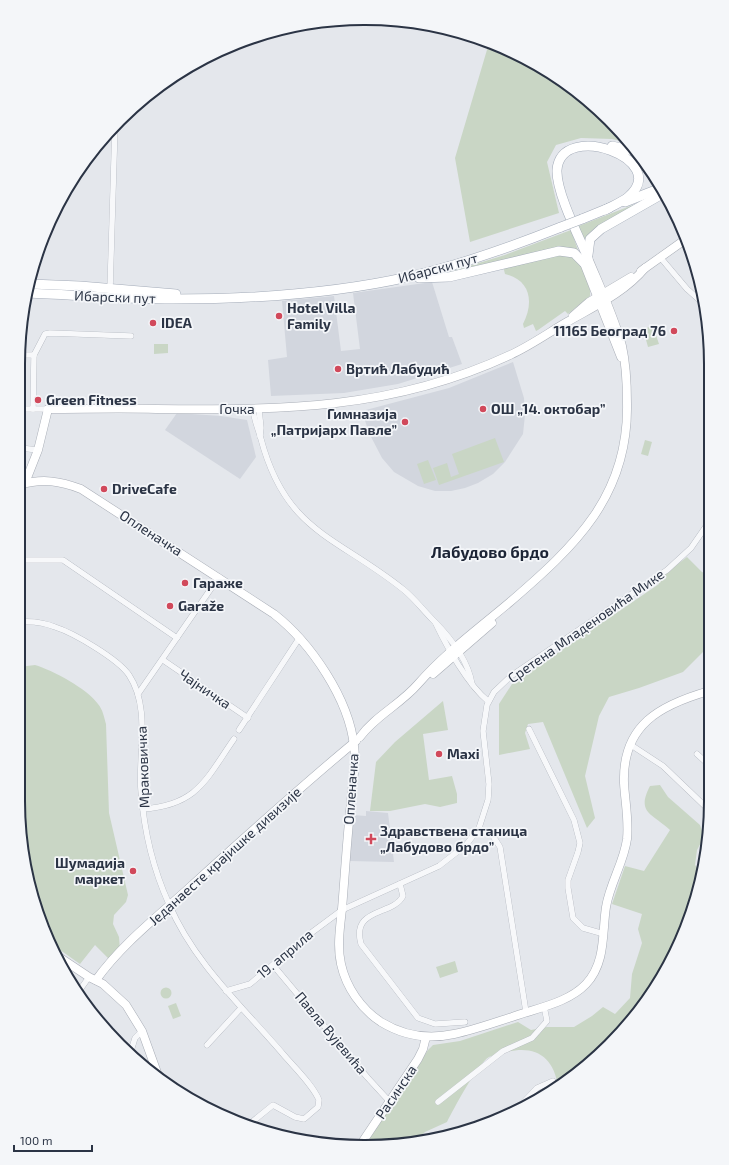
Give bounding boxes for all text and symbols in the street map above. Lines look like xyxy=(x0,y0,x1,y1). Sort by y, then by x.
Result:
street label: Ибарски пут xyxy=(396,249,480,286)
street label: Ибарски пут xyxy=(74,287,156,306)
place label: Hotel Villa Family xyxy=(287,299,356,332)
marker: Hotel Villa Family xyxy=(274,311,284,321)
place label: IDEA xyxy=(161,314,193,331)
marker: IDEA xyxy=(148,318,158,328)
place label: 11165 Београд 76 xyxy=(553,322,666,339)
marker: 11165 Београд 76 xyxy=(669,326,679,336)
place label: Вртић Лабудић xyxy=(346,360,450,377)
marker: Вртић Лабудић xyxy=(333,364,343,374)
place label: Green Fitness xyxy=(46,391,137,408)
marker: Green Fitness xyxy=(33,395,43,405)
street label: Гочка xyxy=(219,400,255,417)
place label: ОШ „14. октобар” xyxy=(491,400,605,417)
marker: ОШ „14. октобар” xyxy=(478,404,488,414)
place label: Гимназија „Патријарх Павле” xyxy=(271,405,397,438)
marker: Гимназија „Патријарх Павле” xyxy=(400,417,410,427)
place label: DriveCafe xyxy=(112,480,177,497)
marker: DriveCafe xyxy=(99,484,109,494)
street label: Опленачка xyxy=(117,506,186,559)
district label: Лабудово брдо xyxy=(431,542,549,561)
street label: Сретена Младеновића Мике xyxy=(504,565,667,686)
place label: Гараже xyxy=(193,574,243,591)
marker: Гараже xyxy=(180,578,190,588)
place label: Garaže xyxy=(178,597,224,614)
marker: Garaže xyxy=(165,601,175,611)
street label: Чајничка xyxy=(176,665,235,712)
street label: Мраковичка xyxy=(133,726,152,808)
place label: Maxi xyxy=(447,745,480,762)
marker: Maxi xyxy=(434,749,444,759)
street label: Опленачка xyxy=(340,753,361,825)
street label: Једанаесте крајишке дивизије xyxy=(145,783,304,929)
place label: Здравствена станица „Лабудово брдо” xyxy=(380,822,527,855)
marker: Здравствена станица „Лабудово брдо” xyxy=(365,833,377,845)
place label: Шумадија маркет xyxy=(55,854,125,887)
marker: Шумадија маркет xyxy=(128,866,138,876)
street label: 19. априла xyxy=(253,925,316,982)
street label: Павла Вујевића xyxy=(292,988,371,1077)
street label: Расинска xyxy=(371,1062,420,1122)
scale bar xyxy=(14,1127,92,1153)
text: 100 m xyxy=(20,1133,52,1147)

